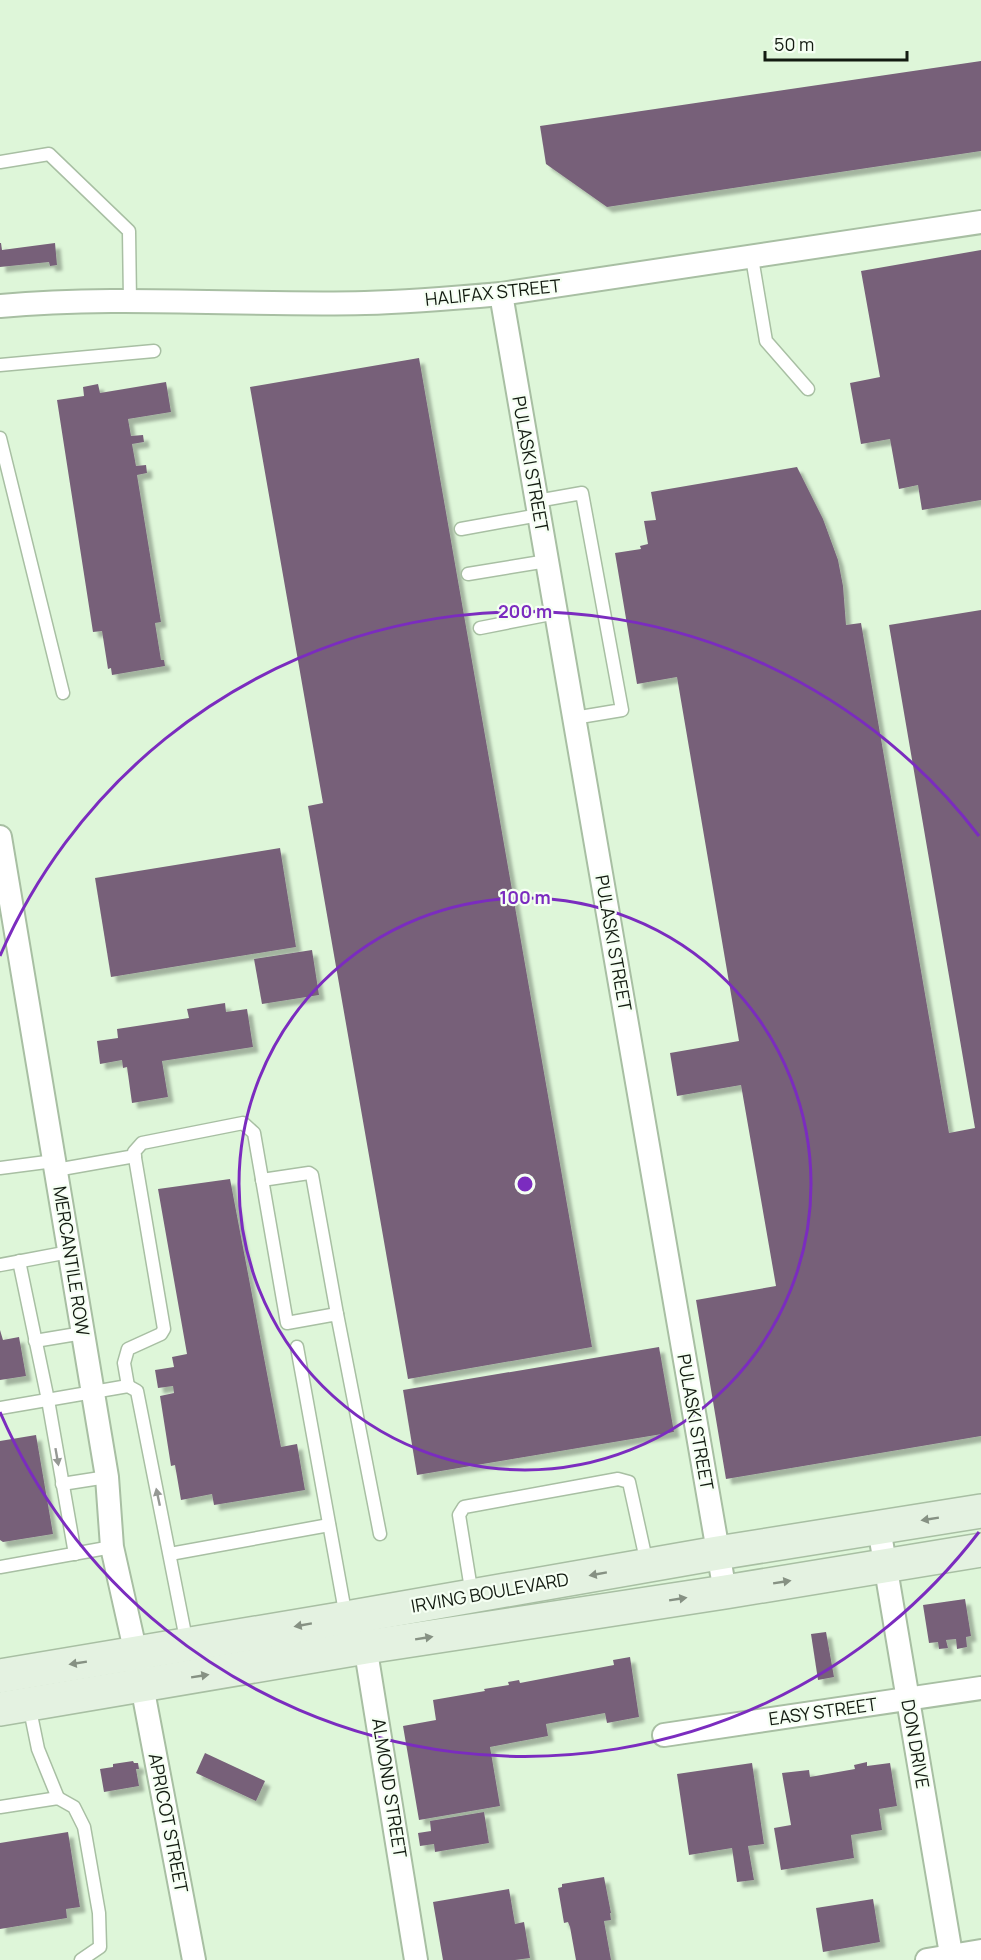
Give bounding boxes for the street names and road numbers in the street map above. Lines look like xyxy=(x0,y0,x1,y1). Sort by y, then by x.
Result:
street label: HALIFAX STREET xyxy=(424,273,562,311)
street label: PULASKI STREET xyxy=(507,394,555,534)
street label: PULASKI STREET xyxy=(590,873,638,1013)
street label: MERCANTILE ROW xyxy=(48,1184,96,1338)
street label: PULASKI STREET xyxy=(672,1352,720,1492)
street label: IRVING BOULEVARD xyxy=(409,1566,571,1618)
street label: EASY STREET xyxy=(767,1691,879,1730)
street label: DON DRIVE xyxy=(896,1698,936,1790)
street label: ALMOND STREET xyxy=(367,1716,413,1860)
street label: APRICOT STREET xyxy=(144,1751,194,1895)

